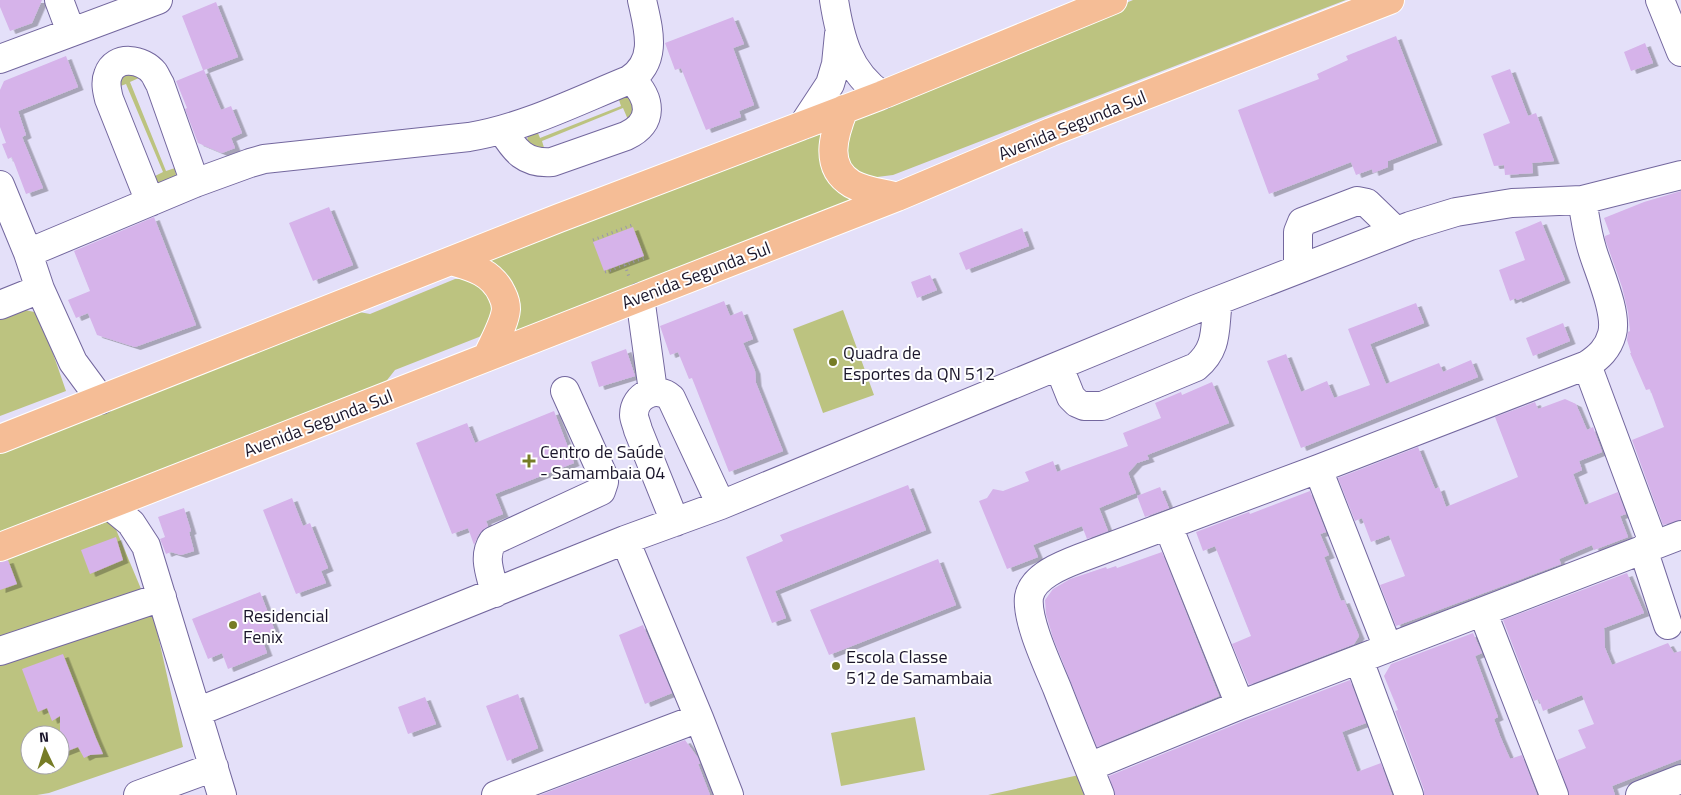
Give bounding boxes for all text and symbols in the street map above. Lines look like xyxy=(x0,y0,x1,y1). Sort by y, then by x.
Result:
street label: Avenida Segunda Sul xyxy=(994,83,1150,167)
street label: Avenida Segunda Sul xyxy=(618,234,774,316)
place label: Quadra de Esportes da QN 512 xyxy=(843,339,995,387)
marker: Quadra de Esportes da QN 512 xyxy=(827,356,839,368)
street label: Avenida Segunda Sul xyxy=(240,382,396,464)
place label: Centro de Saúde - Samambaia 04 xyxy=(540,438,665,486)
marker: Centro de Saúde - Samambaia 04 xyxy=(522,454,536,468)
place label: Residencial Fenix xyxy=(243,602,329,650)
marker: Residencial Fenix xyxy=(227,619,239,631)
place label: Escola Classe 512 de Samambaia xyxy=(846,643,992,691)
marker: Escola Classe 512 de Samambaia xyxy=(830,660,842,672)
north arrow xyxy=(20,725,70,775)
text: N xyxy=(38,726,50,747)

